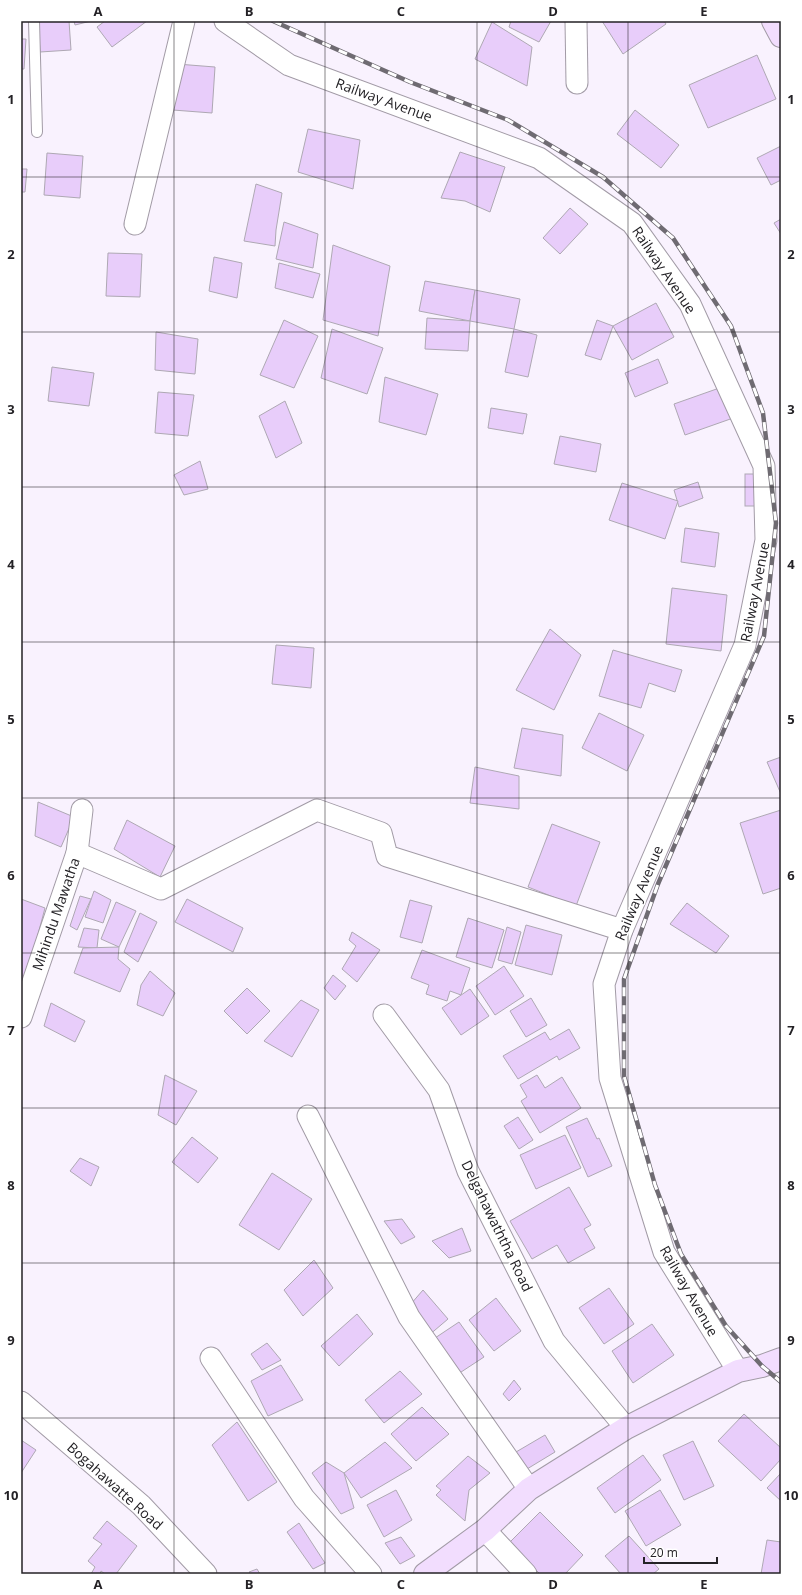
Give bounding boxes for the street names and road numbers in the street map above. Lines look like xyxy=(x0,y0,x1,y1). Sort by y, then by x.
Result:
street label: Railway Avenue xyxy=(333,73,435,126)
street label: Railway Avenue xyxy=(628,222,701,317)
street label: Railway Avenue xyxy=(735,540,774,644)
street label: Railway Avenue xyxy=(610,842,667,943)
street label: Mihindu Mawatha xyxy=(27,855,84,973)
street label: Delgahawaththa Road xyxy=(457,1157,538,1295)
street label: Railway Avenue xyxy=(656,1242,723,1340)
street label: Bogahawatte Road xyxy=(63,1438,167,1534)

